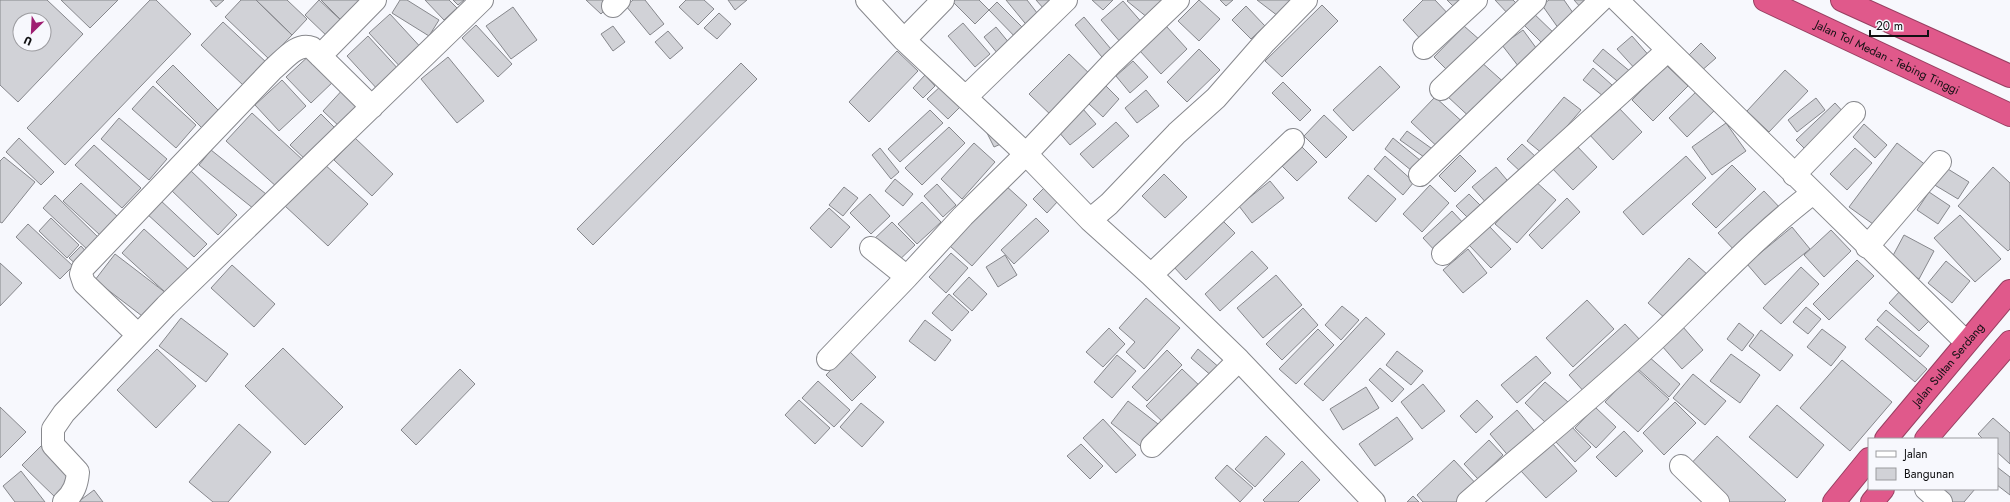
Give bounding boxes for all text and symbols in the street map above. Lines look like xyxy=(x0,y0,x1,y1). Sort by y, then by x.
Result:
north arrow xyxy=(12,12,52,52)
scale bar xyxy=(1870,12,1928,38)
street label: Jalan Tol Medan - Tebing Tinggi xyxy=(1810,15,1963,99)
text: 20 m xyxy=(1876,17,1903,35)
text: U xyxy=(21,32,35,50)
street label: Jalan Sultan Serdang xyxy=(1907,319,1989,412)
legend xyxy=(1868,438,1998,490)
text: Jalan xyxy=(1902,445,1927,463)
text: Bangunan xyxy=(1904,465,1954,483)

